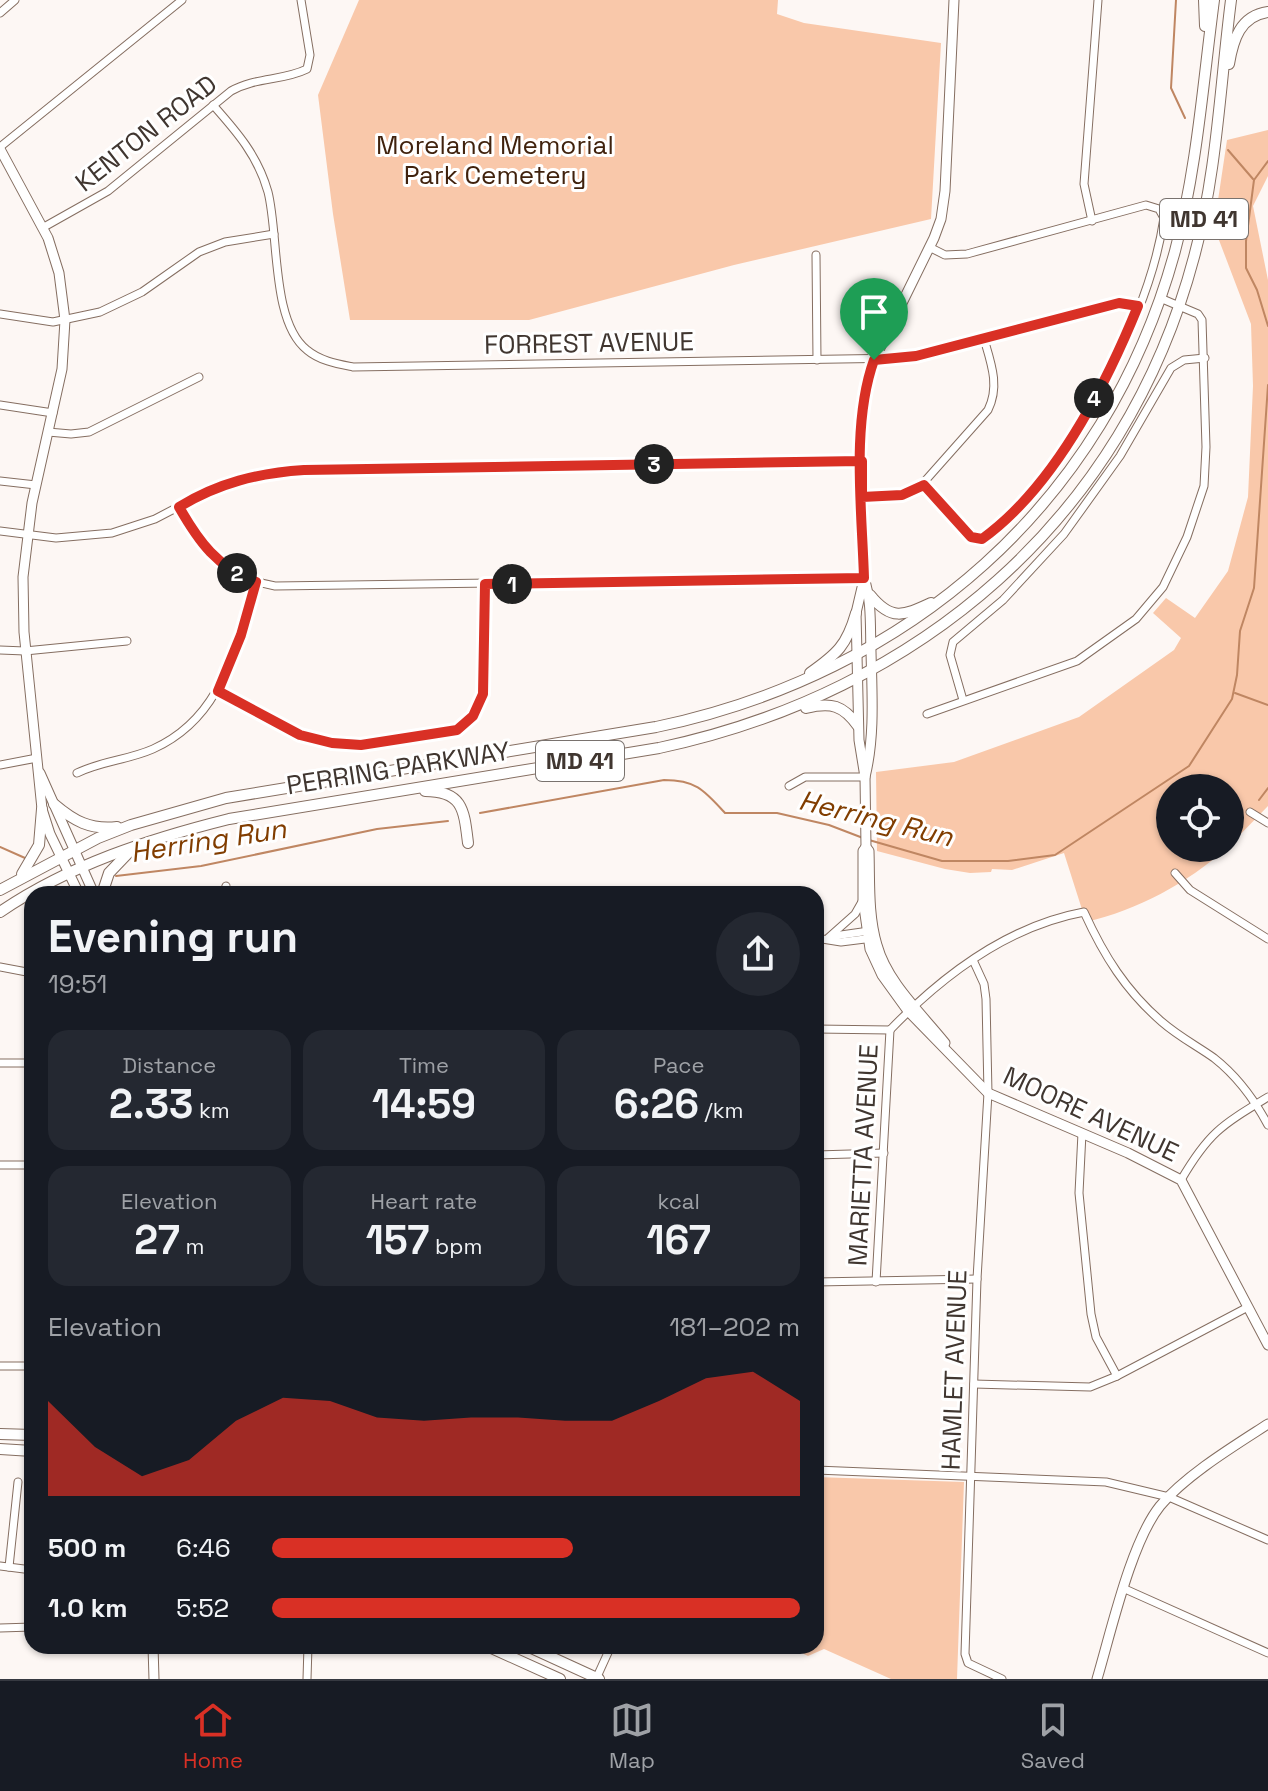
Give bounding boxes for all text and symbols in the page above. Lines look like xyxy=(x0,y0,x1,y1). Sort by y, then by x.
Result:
street label: KENTON ROAD xyxy=(68,67,224,199)
park label: Moreland Memorial Park Cemetery xyxy=(376,128,614,192)
road number: MD 41 xyxy=(1160,199,1248,239)
pin xyxy=(840,278,908,360)
icon: arrive xyxy=(852,290,896,334)
street label: FORREST AVENUE xyxy=(484,324,694,362)
pin: 4 xyxy=(1074,378,1114,418)
text: 4 xyxy=(1087,384,1101,412)
pin: 3 xyxy=(634,444,674,484)
text: 3 xyxy=(647,450,661,478)
pin: 2 xyxy=(217,553,257,593)
text: 2 xyxy=(230,559,244,587)
pin: 1 xyxy=(492,564,532,604)
text: 1 xyxy=(507,570,517,598)
street label: PERRING PARKWAY xyxy=(284,734,512,802)
road number: MD 41 xyxy=(536,741,624,781)
map controls xyxy=(1156,774,1244,862)
button: locate xyxy=(1156,774,1244,862)
water label: Herring Run xyxy=(795,782,957,855)
water label: Herring Run xyxy=(128,810,289,870)
text: Evening run xyxy=(48,909,298,965)
button: share xyxy=(716,912,800,996)
text: 19:51 xyxy=(48,967,107,1001)
street label: MARIETTA AVENUE xyxy=(840,1043,886,1267)
text: Distance xyxy=(122,1051,216,1079)
text: Time xyxy=(399,1051,449,1079)
text: Pace xyxy=(653,1051,704,1079)
street label: MOORE AVENUE xyxy=(998,1059,1184,1169)
text: 2.33 xyxy=(109,1079,193,1130)
text: 14:59 xyxy=(372,1079,476,1130)
text: 6:26 xyxy=(614,1079,699,1130)
text: km xyxy=(193,1096,230,1124)
text: /km xyxy=(699,1096,744,1124)
text: Elevation xyxy=(121,1187,218,1215)
text: Heart rate xyxy=(371,1187,477,1215)
text: kcal xyxy=(657,1187,700,1215)
text: 27 xyxy=(134,1215,180,1266)
text: 157 xyxy=(366,1215,429,1266)
text: 167 xyxy=(647,1215,711,1266)
text: m xyxy=(180,1232,204,1260)
text: bpm xyxy=(429,1232,482,1260)
street label: HAMLET AVENUE xyxy=(934,1269,974,1471)
text: Elevation xyxy=(48,1310,162,1344)
text: 181–202 m xyxy=(669,1310,800,1344)
text: 500 m xyxy=(48,1531,126,1565)
text: 6:46 xyxy=(176,1531,231,1565)
text: 1.0 km xyxy=(48,1591,128,1625)
text: 5:52 xyxy=(176,1591,229,1625)
tab: Home xyxy=(183,1698,243,1774)
tab: Map xyxy=(609,1698,655,1774)
tab: Saved xyxy=(1021,1698,1085,1774)

